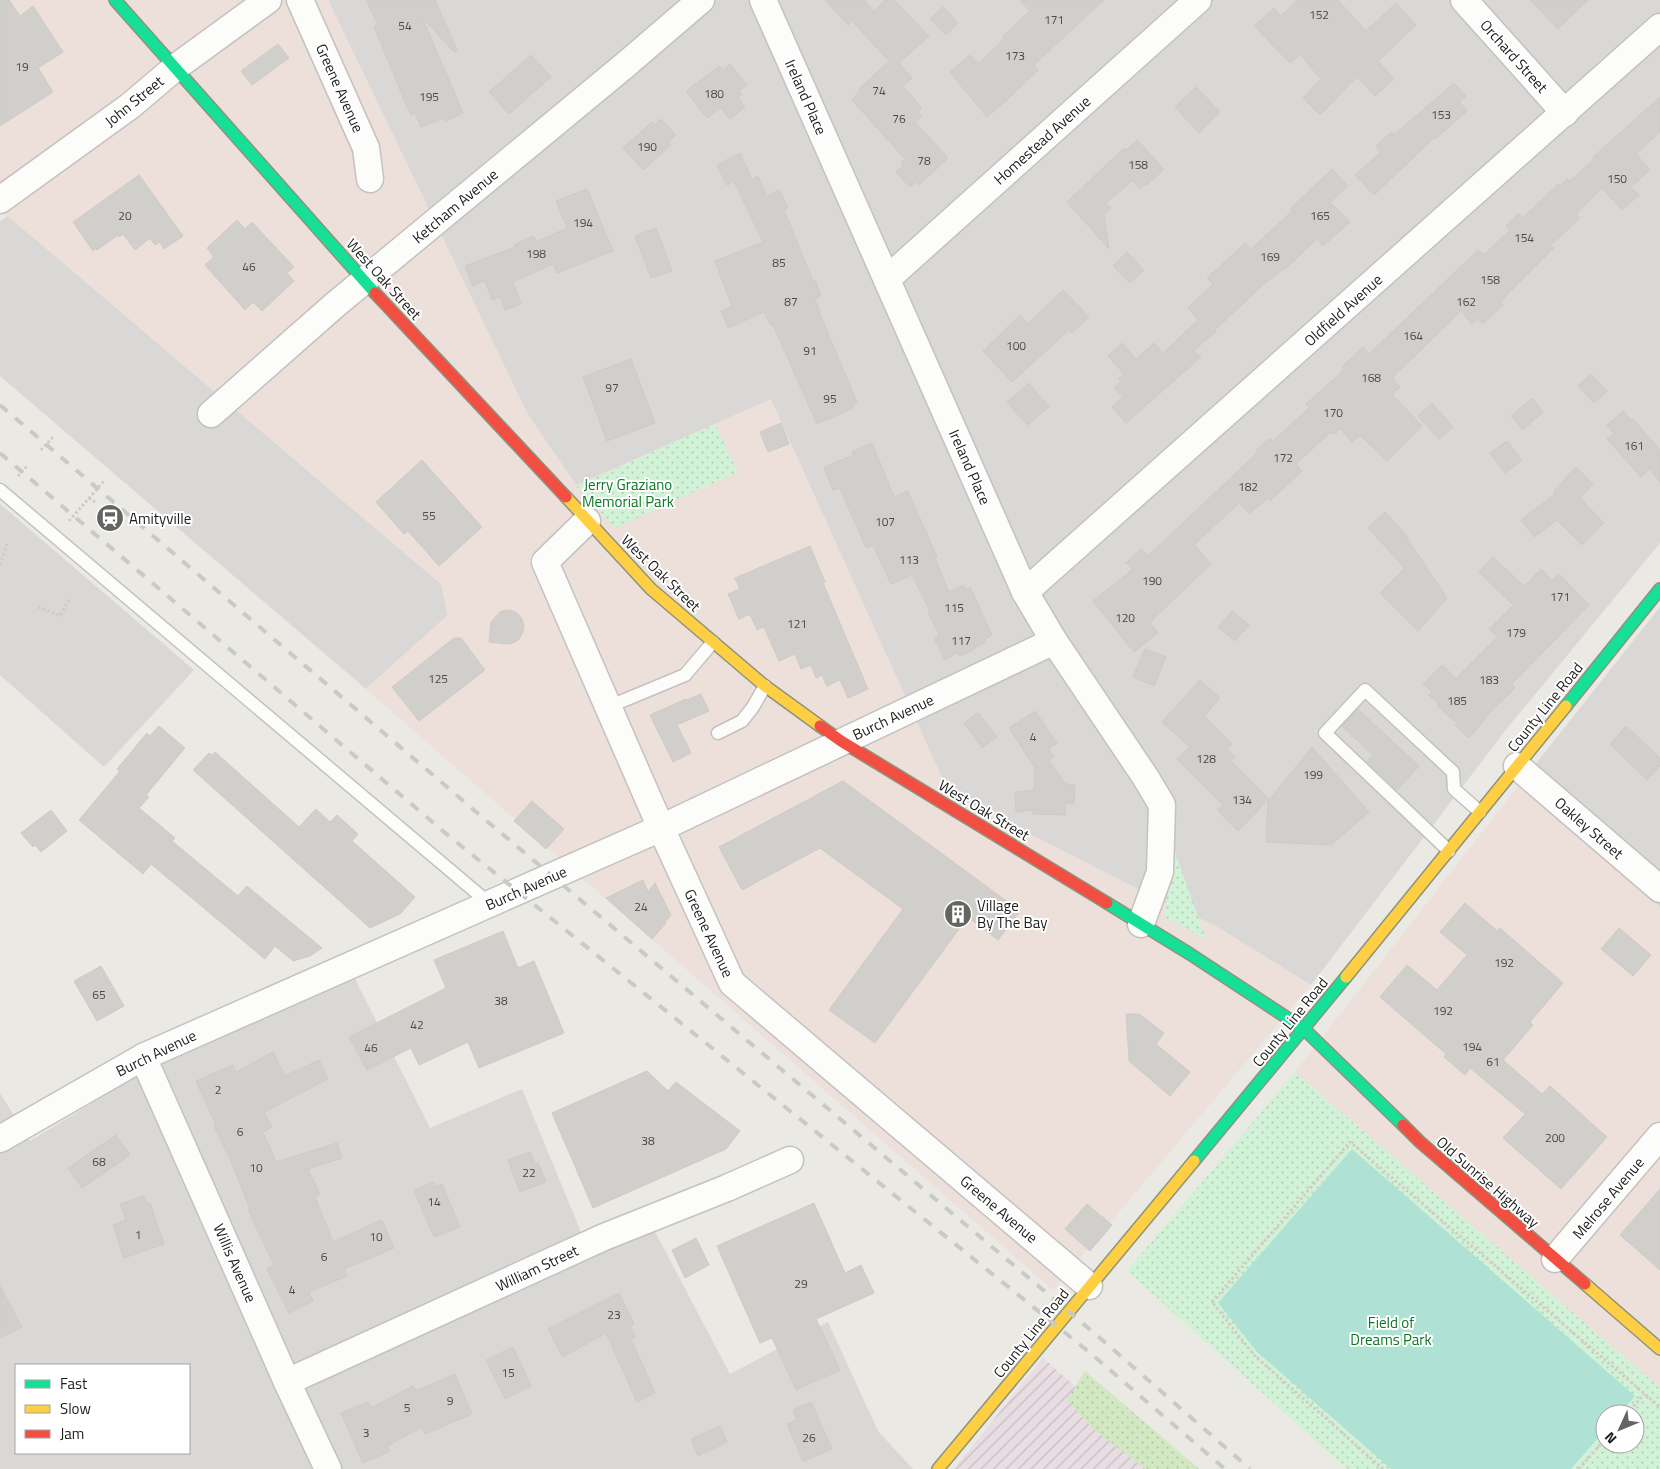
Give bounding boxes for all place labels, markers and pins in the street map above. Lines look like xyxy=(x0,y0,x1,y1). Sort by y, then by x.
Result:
station icon: Amityville xyxy=(95,503,125,533)
place label: Amityville xyxy=(129,507,191,530)
place label: Village By The Bay xyxy=(977,894,1047,934)
building icon: Village By The Bay xyxy=(943,899,973,929)

